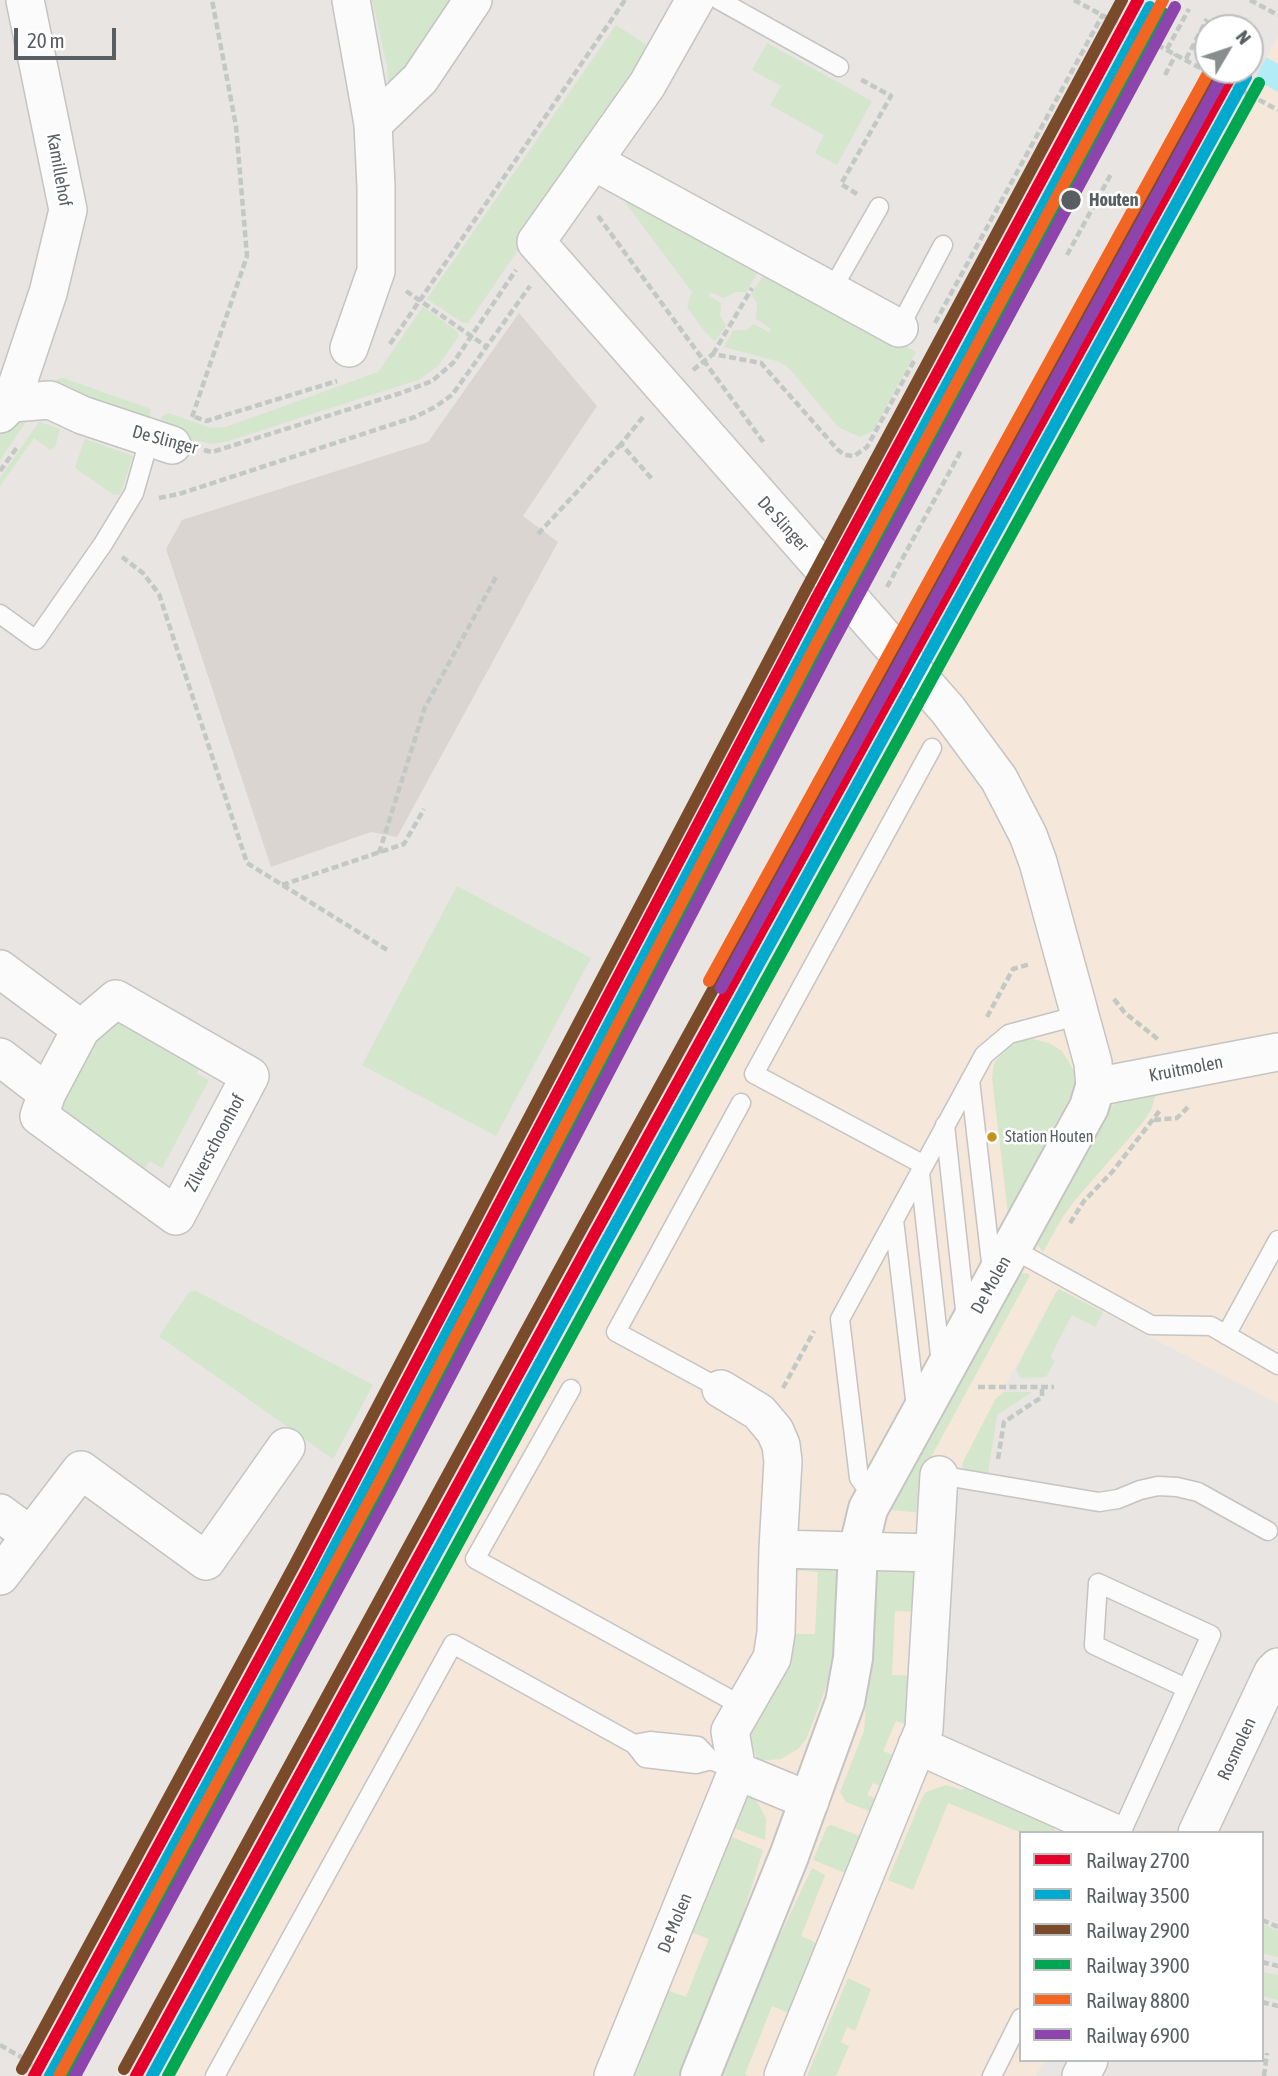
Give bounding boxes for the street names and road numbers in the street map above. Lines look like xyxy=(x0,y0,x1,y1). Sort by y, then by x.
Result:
street label: Kamillehof xyxy=(42,132,76,208)
street label: De Slinger xyxy=(130,421,200,459)
street label: De Slinger xyxy=(753,492,813,556)
street label: Kruitmolen xyxy=(1147,1051,1225,1087)
street label: Zilverschoonhof xyxy=(180,1091,250,1195)
street label: De Molen xyxy=(966,1252,1016,1318)
street label: Rosmolen xyxy=(1213,1714,1261,1784)
street label: De Molen xyxy=(653,1890,697,1956)

